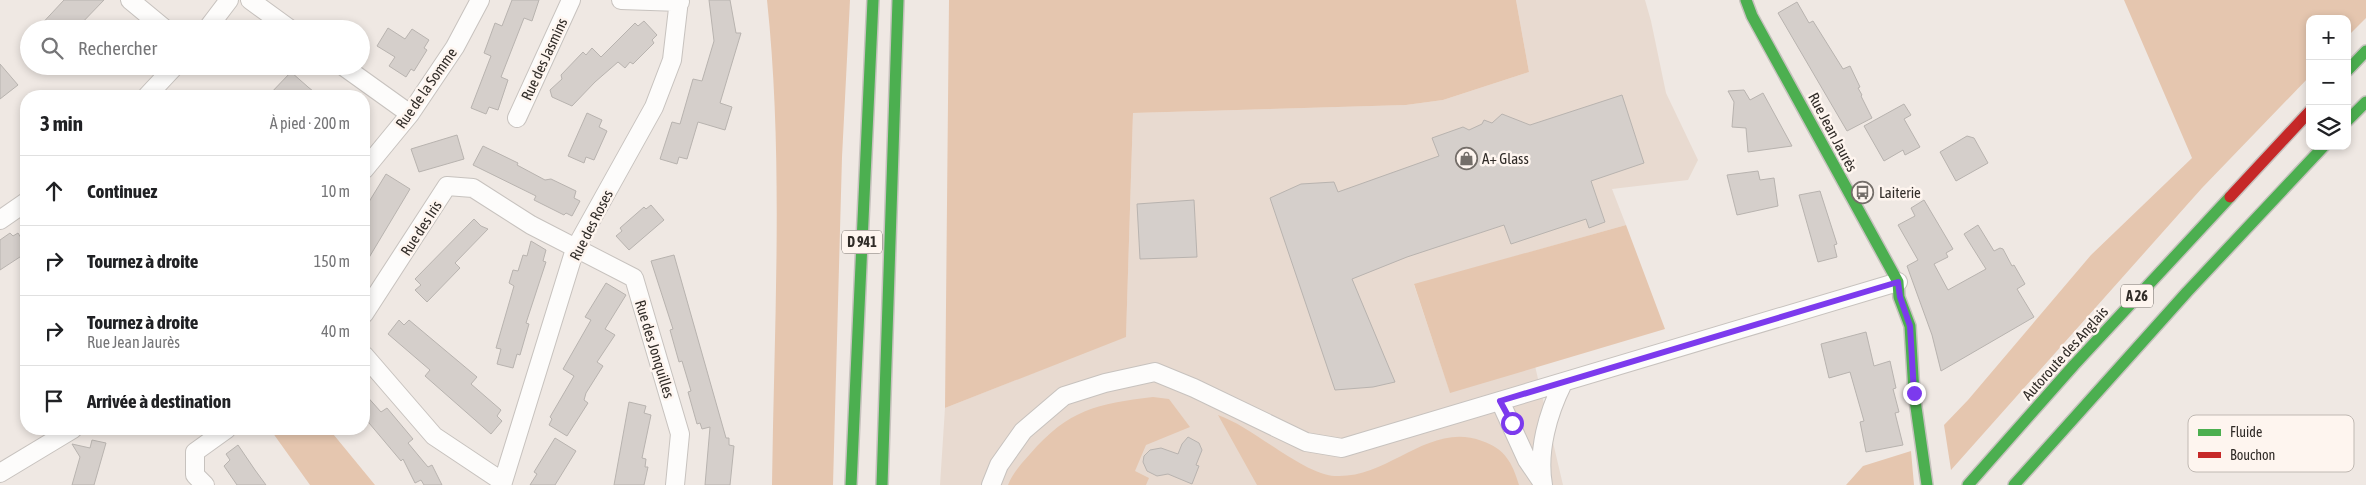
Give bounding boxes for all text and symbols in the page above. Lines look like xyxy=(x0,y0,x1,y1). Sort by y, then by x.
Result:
street label: Rue des Jasmins xyxy=(518,15,570,103)
map controls xyxy=(2306,15,2351,150)
button: + xyxy=(2306,15,2351,60)
search box xyxy=(20,20,370,75)
icon: search xyxy=(38,34,66,62)
text: Rechercher xyxy=(78,37,157,59)
street label: Rue de la Somme xyxy=(392,44,460,132)
button: − xyxy=(2306,60,2351,105)
street label: Rue Jean Jaurès xyxy=(1805,90,1861,174)
button: layers xyxy=(2306,105,2351,150)
text: 3 min xyxy=(40,111,83,135)
text: À pied · 200 m xyxy=(270,114,350,132)
shop icon: A+ Glass xyxy=(1454,146,1478,170)
place label: A+ Glass xyxy=(1482,150,1529,167)
icon: ahead xyxy=(40,177,68,205)
text: Continuez xyxy=(87,180,157,202)
bus stop icon: Laiterie xyxy=(1851,180,1875,204)
text: 10 m xyxy=(321,182,350,200)
place label: Laiterie xyxy=(1879,184,1921,201)
street label: Rue des Roses xyxy=(566,187,616,263)
street label: Rue des Iris xyxy=(397,197,445,259)
road number: D 941 xyxy=(842,230,882,253)
icon: right xyxy=(40,247,68,275)
text: Tournez à droite xyxy=(87,250,198,272)
text: 150 m xyxy=(314,252,350,270)
road number: A 26 xyxy=(2121,284,2153,308)
street label: Rue des Jonquilles xyxy=(632,298,678,400)
street label: Autoroute des Anglais xyxy=(2019,303,2111,403)
text: Tournez à droite xyxy=(87,311,198,333)
icon: right xyxy=(40,317,68,345)
text: 40 m xyxy=(321,322,350,340)
text: Rue Jean Jaurès xyxy=(87,333,180,351)
route end xyxy=(1903,382,1926,405)
icon: arrive xyxy=(40,387,68,415)
text: Arrivée à destination xyxy=(87,390,231,412)
route start xyxy=(1501,412,1524,435)
legend xyxy=(2188,415,2354,472)
text: Fluide xyxy=(2230,424,2262,440)
text: Bouchon xyxy=(2230,447,2275,463)

